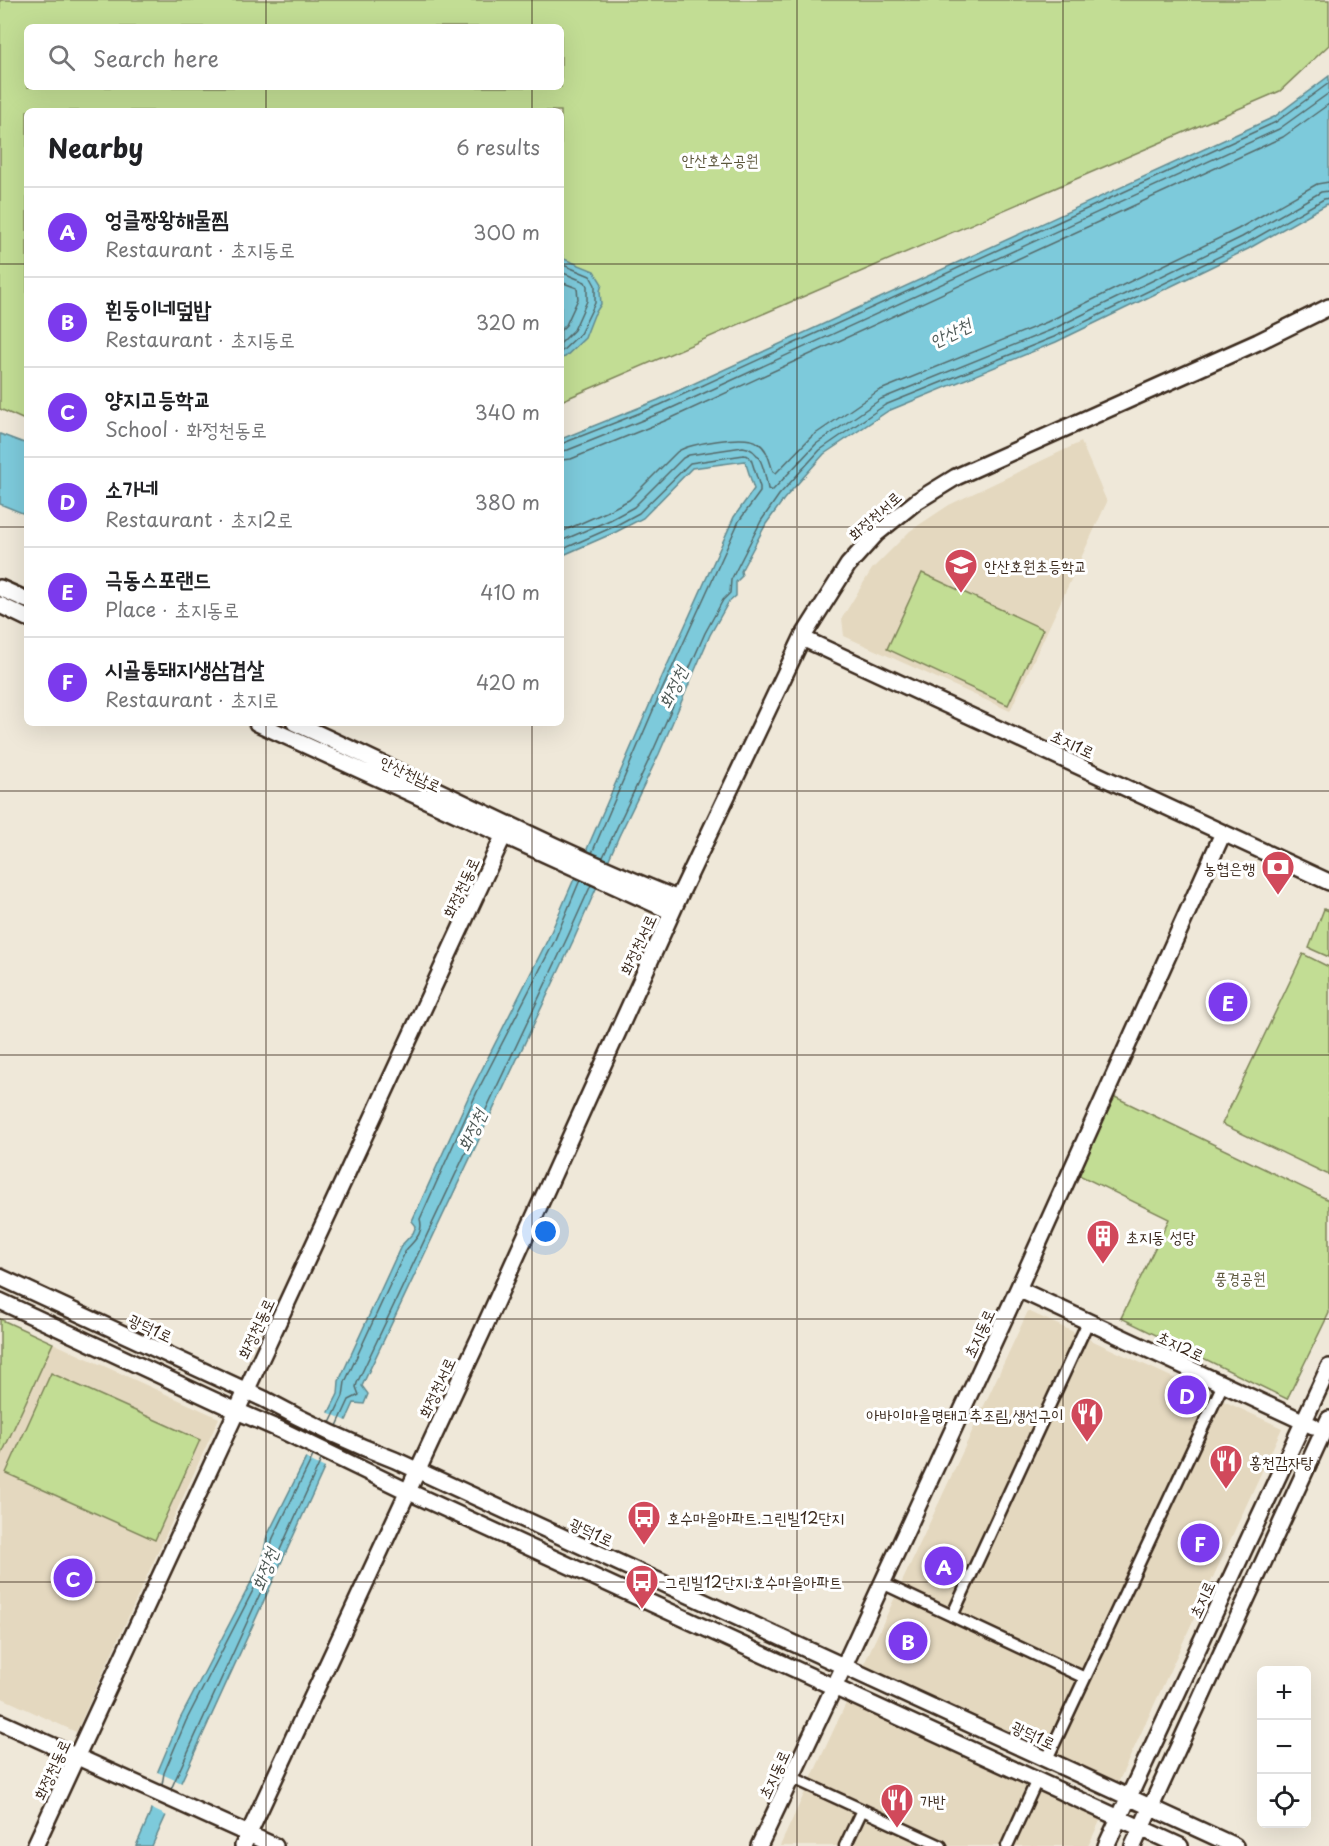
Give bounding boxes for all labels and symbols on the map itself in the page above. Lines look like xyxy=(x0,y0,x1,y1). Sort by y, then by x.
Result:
park label: 안산호수공원 xyxy=(681,147,759,171)
water label: 안산천 xyxy=(925,310,977,354)
street label: 화정천서로 xyxy=(842,485,906,545)
school or university icon: 안산호원초등학교 xyxy=(943,547,979,594)
place label: 안산호원초등학교 xyxy=(984,553,1087,577)
water label: 화정천 xyxy=(651,660,694,712)
street label: 초지1로 xyxy=(1047,722,1099,764)
street label: 안산천남로 xyxy=(377,749,445,797)
bank icon: 농협은행 xyxy=(1260,849,1296,896)
street label: 화정천동로 xyxy=(436,853,484,921)
place label: 농협은행 xyxy=(1204,855,1255,879)
street label: 화정천서로 xyxy=(613,910,661,978)
pin: E xyxy=(1208,980,1248,1024)
water label: 화정천 xyxy=(450,1103,493,1155)
your location xyxy=(531,1217,560,1246)
building icon: 초지동 성당 xyxy=(1085,1218,1121,1265)
place label: 초지동 성당 xyxy=(1126,1224,1196,1248)
park label: 풍경공원 xyxy=(1214,1265,1266,1289)
street label: 화정천동로 xyxy=(231,1294,279,1362)
street label: 초지동로 xyxy=(956,1305,1000,1361)
street label: 광덕1로 xyxy=(125,1306,177,1348)
street label: 초지2로 xyxy=(1153,1324,1209,1366)
street label: 화정천서로 xyxy=(412,1353,460,1421)
pin: D xyxy=(1168,1372,1206,1418)
restaurant icon: 아바이마을명태고추조림,생선구이 xyxy=(1069,1396,1105,1443)
place label: 아바이마을명태고추조림,생선구이 xyxy=(867,1402,1064,1426)
restaurant icon: 홍천감자탕 xyxy=(1208,1443,1244,1490)
place label: 홍천감자탕 xyxy=(1249,1449,1314,1473)
bus stop icon: 호수마을아파트.그린빌12단지 xyxy=(626,1499,662,1546)
place label: 호수마을아파트.그린빌12단지 xyxy=(667,1505,844,1529)
street label: 광덕1로 xyxy=(566,1510,618,1552)
pin: F xyxy=(1180,1520,1220,1566)
water label: 화정천 xyxy=(244,1543,285,1594)
pin: A xyxy=(924,1544,964,1588)
pin: C xyxy=(54,1556,92,1600)
bus stop icon: 그린빌12단지.호수마을아파트 xyxy=(624,1563,660,1610)
place label: 그린빌12단지.호수마을아파트 xyxy=(665,1569,842,1593)
street label: 초지로 xyxy=(1182,1576,1220,1622)
pin: B xyxy=(888,1618,928,1664)
street label: 광덕1로 xyxy=(1008,1713,1060,1755)
street label: 화정천동로 xyxy=(27,1735,75,1803)
street label: 초지동로 xyxy=(751,1746,795,1802)
restaurant icon: 가반 xyxy=(879,1782,915,1829)
place label: 가반 xyxy=(920,1788,946,1812)

